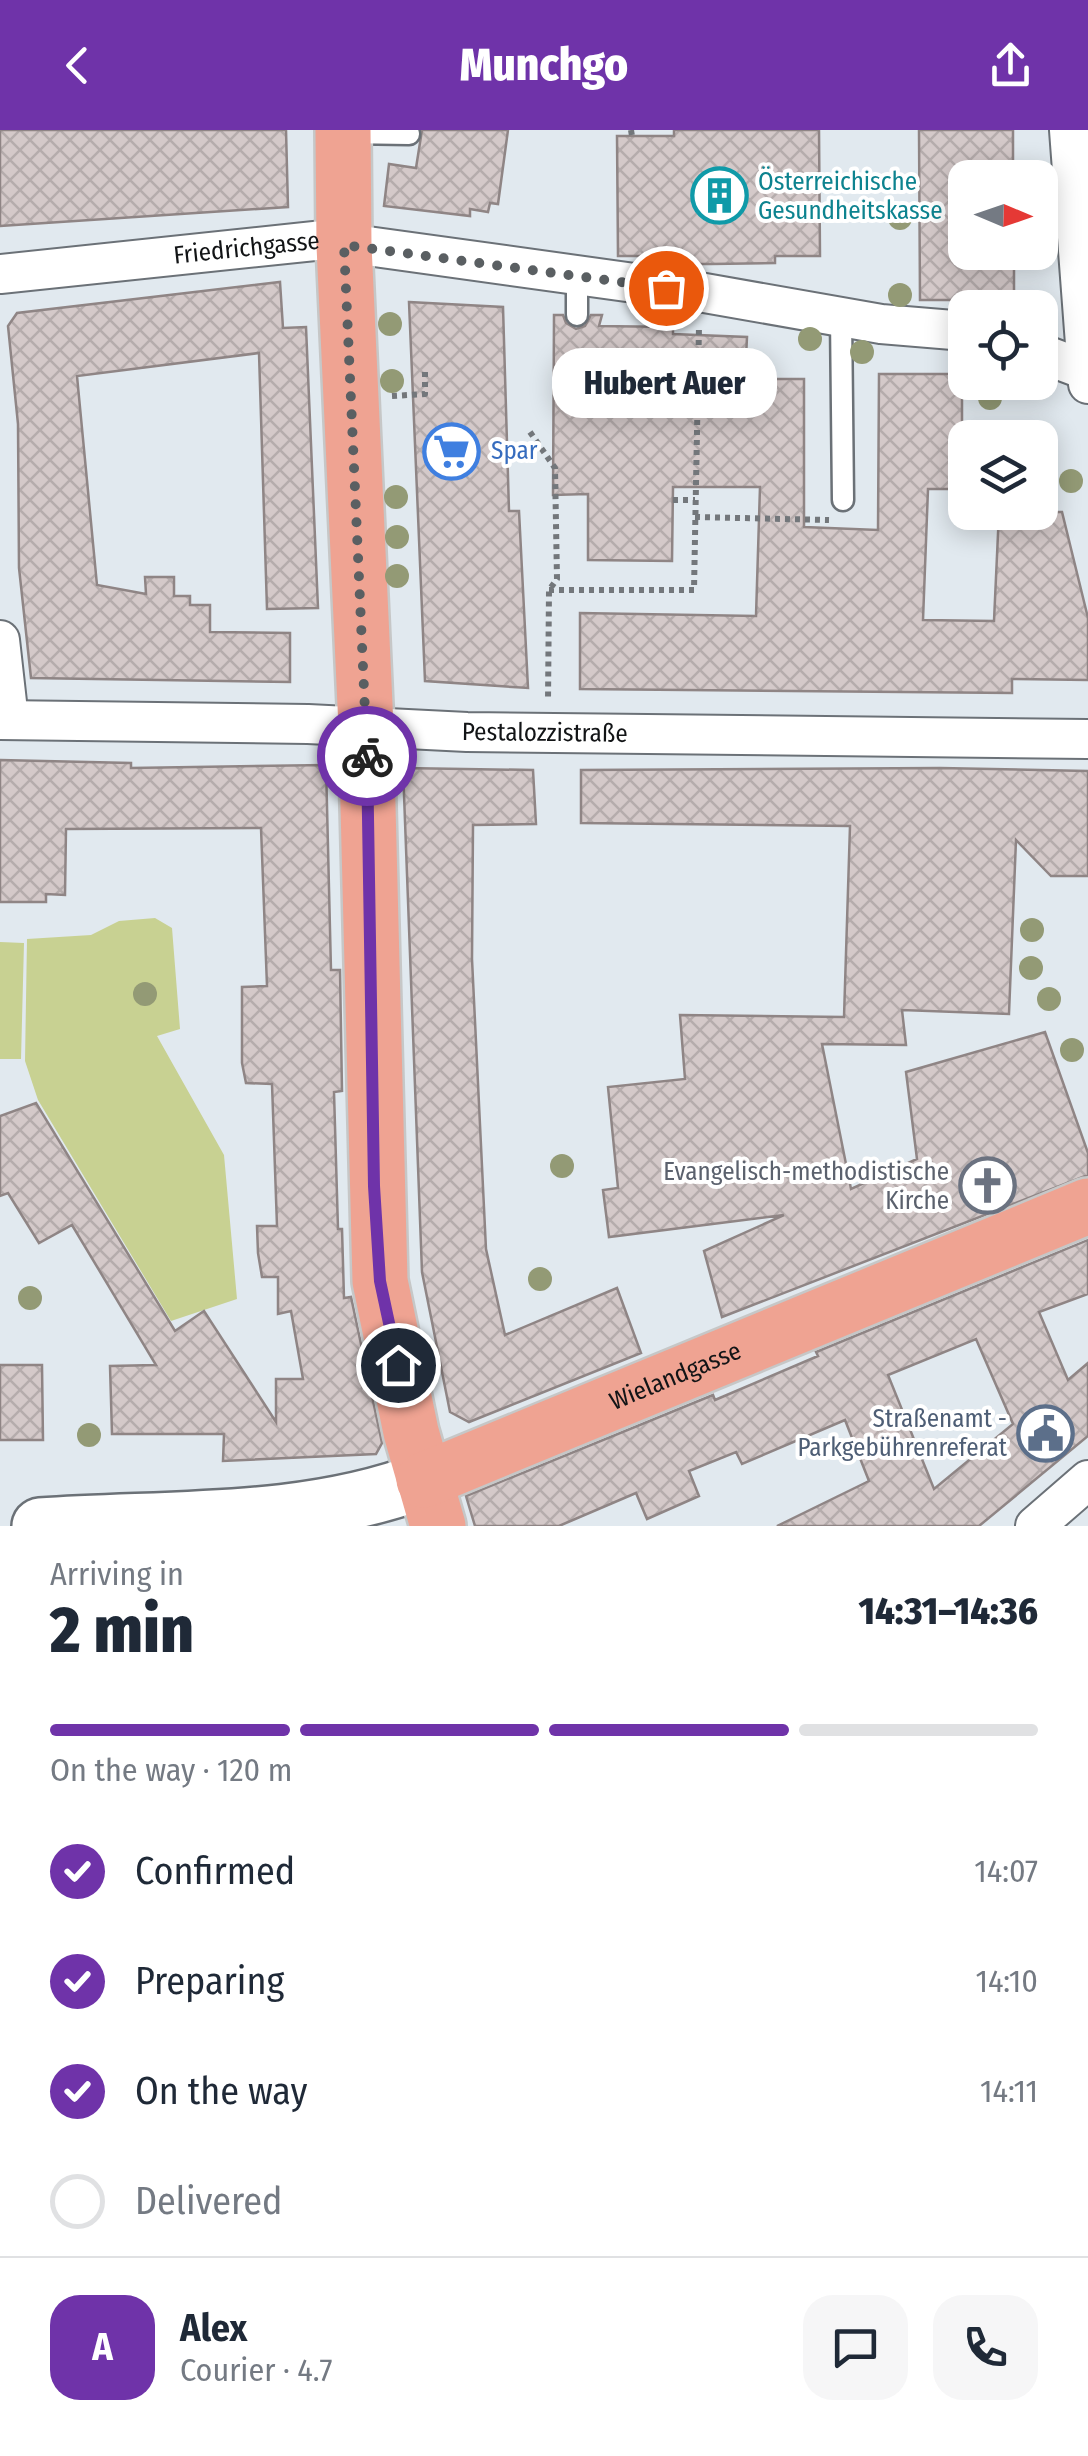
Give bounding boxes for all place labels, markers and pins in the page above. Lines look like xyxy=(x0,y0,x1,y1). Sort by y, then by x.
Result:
building icon: Österreichische Gesundheitskasse xyxy=(689,166,749,226)
place label: Österreichische Gesundheitskasse xyxy=(758,166,942,226)
pin xyxy=(624,246,709,331)
callout: Hubert Auer xyxy=(554,348,778,418)
supermarket icon: Spar xyxy=(422,421,482,481)
place label: Spar xyxy=(491,436,538,466)
church icon: Evangelisch-methodistische Kirche xyxy=(958,1156,1018,1216)
place label: Evangelisch-methodistische Kirche xyxy=(663,1157,949,1216)
pin xyxy=(356,1323,441,1408)
public building icon: Straßenamt - Parkgebührenreferat xyxy=(1016,1403,1076,1463)
place label: Straßenamt - Parkgebührenreferat xyxy=(797,1404,1008,1463)

